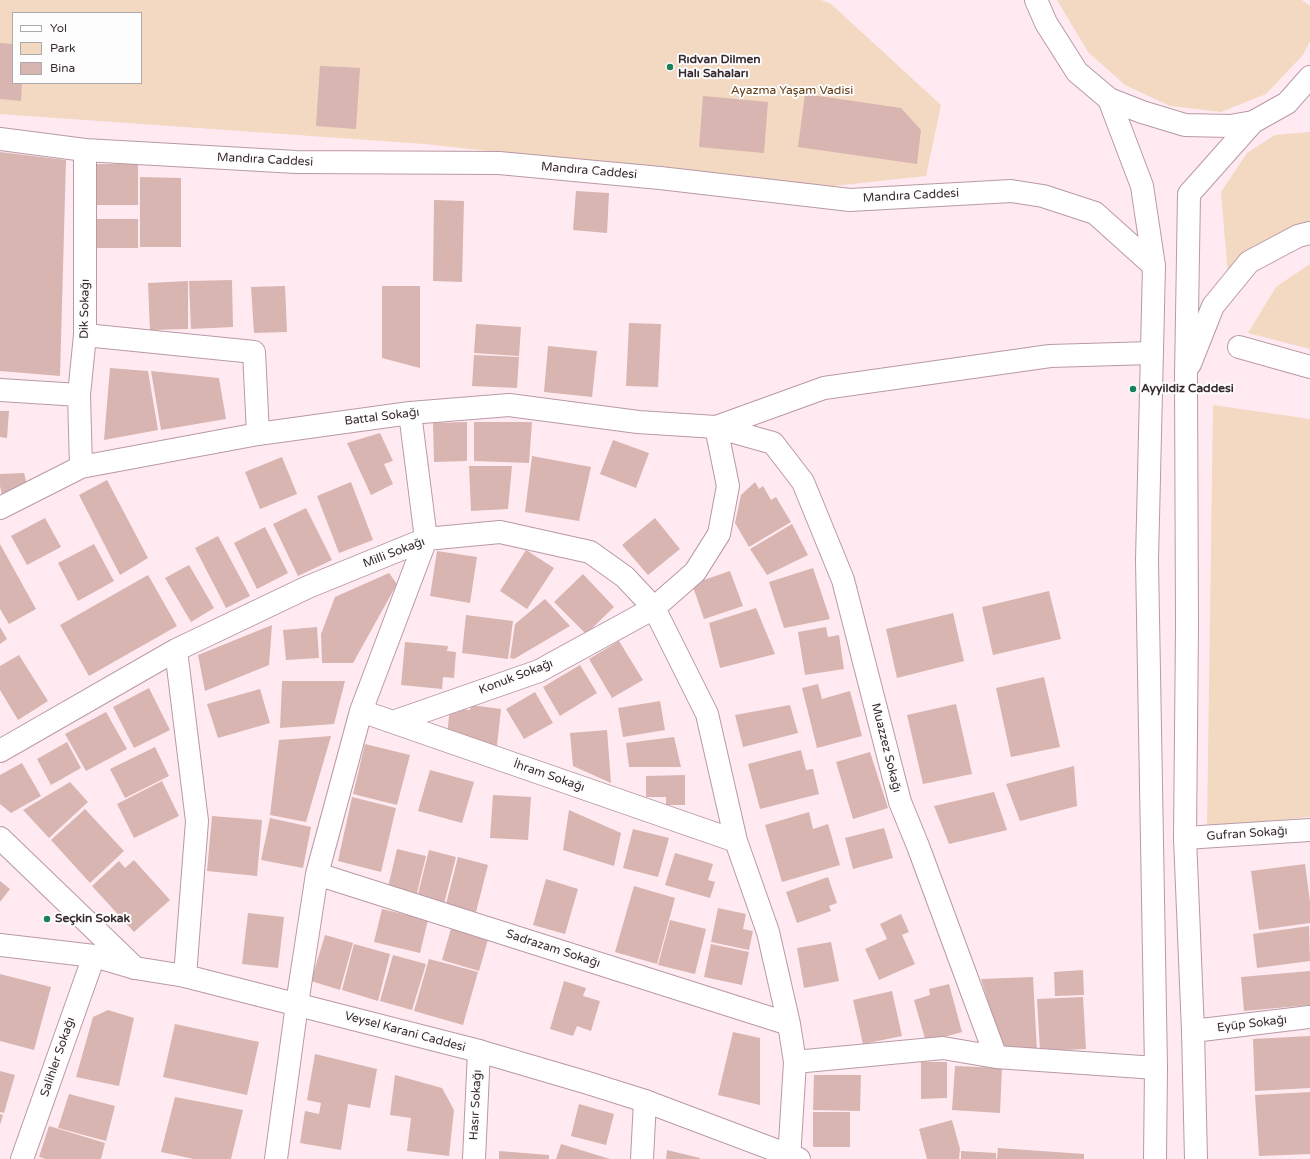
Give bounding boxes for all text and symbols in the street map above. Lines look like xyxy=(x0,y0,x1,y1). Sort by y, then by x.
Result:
legend xyxy=(12,12,142,84)
text: Yol xyxy=(50,21,67,35)
text: Park xyxy=(50,41,76,55)
place label: Rıdvan Dilmen Halı Sahaları xyxy=(678,53,761,81)
text: Bina xyxy=(50,61,75,75)
marker: Rıdvan Dilmen Halı Sahaları xyxy=(665,62,675,72)
park label: Ayazma Yaşam Vadisi xyxy=(731,84,853,98)
street label: Mandıra Caddesi xyxy=(216,150,314,170)
street label: Mandıra Caddesi xyxy=(540,160,638,182)
street label: Mandıra Caddesi xyxy=(862,186,960,206)
street label: Dik Sokağı xyxy=(77,279,93,339)
place label: Ayyildiz Caddesi xyxy=(1141,382,1234,396)
marker: Ayyildiz Caddesi xyxy=(1128,384,1138,394)
street label: Battal Sokağı xyxy=(344,405,420,429)
street label: Milli Sokağı xyxy=(361,535,427,571)
street label: Konuk Sokağı xyxy=(477,656,555,698)
street label: Muazzez Sokağı xyxy=(868,702,904,794)
street label: İhram Sokağı xyxy=(511,757,587,795)
street label: Gufran Sokağı xyxy=(1206,824,1288,844)
place label: Seçkin Sokak xyxy=(55,912,130,926)
marker: Seçkin Sokak xyxy=(42,914,52,924)
street label: Sadrazam Sokağı xyxy=(504,927,602,971)
street label: Veysel Karani Caddesi xyxy=(343,1009,467,1055)
street label: Eyüp Sokağı xyxy=(1216,1013,1288,1035)
street label: Salihler Sokağı xyxy=(38,1015,78,1099)
street label: Hasır Sokağı xyxy=(467,1069,485,1141)

